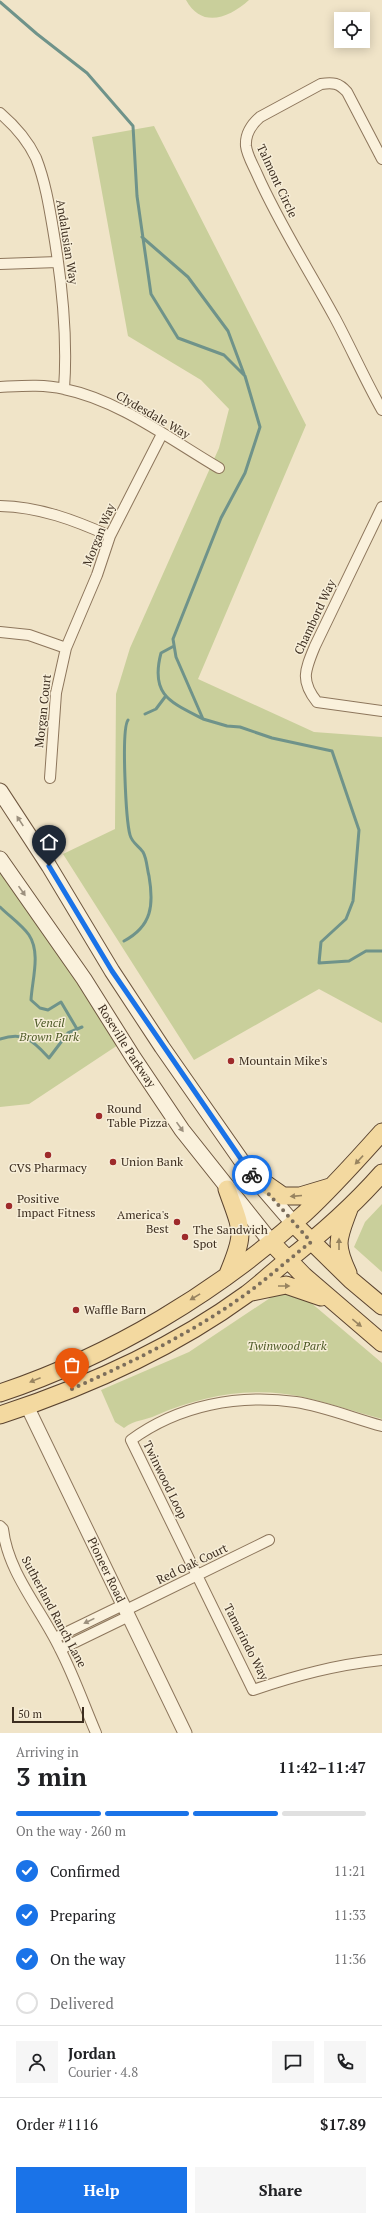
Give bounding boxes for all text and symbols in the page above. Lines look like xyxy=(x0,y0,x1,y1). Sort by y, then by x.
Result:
map controls xyxy=(334,12,370,48)
button: locate xyxy=(334,12,370,48)
street label: Talmont Circle xyxy=(254,142,301,220)
street label: Andalusian Way xyxy=(53,198,82,286)
street label: Clydesdale Way xyxy=(114,387,194,442)
street label: Morgan Way xyxy=(79,500,118,569)
street label: Chambord Way xyxy=(291,576,339,657)
street label: Morgan Court xyxy=(31,673,54,749)
one-way arrow xyxy=(16,816,24,826)
pin xyxy=(32,825,66,866)
icon: home xyxy=(38,831,60,853)
one-way arrow xyxy=(18,886,26,897)
street label: Roseville Parkway xyxy=(95,1001,160,1091)
park label: Vencil Brown Park xyxy=(18,1015,79,1044)
place label: Mountain Mike's xyxy=(239,1053,327,1068)
marker: Mountain Mike's xyxy=(226,1056,236,1066)
place label: Round Table Pizza xyxy=(107,1101,168,1130)
marker: Round Table Pizza xyxy=(94,1111,104,1121)
one-way arrow xyxy=(176,1122,184,1132)
marker: CVS Pharmacy xyxy=(43,1150,53,1160)
place label: Union Bank xyxy=(121,1154,184,1169)
courier xyxy=(232,1155,272,1195)
one-way arrow xyxy=(354,1155,363,1165)
marker: Union Bank xyxy=(108,1157,118,1167)
place label: CVS Pharmacy xyxy=(9,1160,88,1175)
icon: bike xyxy=(241,1164,263,1186)
place label: Positive Impact Fitness xyxy=(17,1191,96,1220)
one-way arrow xyxy=(290,1192,302,1199)
marker: Positive Impact Fitness xyxy=(4,1201,14,1211)
place label: America's Best xyxy=(117,1207,170,1236)
marker: America's Best xyxy=(172,1217,182,1227)
place label: The Sandwich Spot xyxy=(193,1222,268,1251)
marker: The Sandwich Spot xyxy=(180,1232,190,1242)
one-way arrow xyxy=(336,1237,342,1250)
one-way arrow xyxy=(278,1283,291,1289)
one-way arrow xyxy=(190,1293,200,1301)
place label: Waffle Barn xyxy=(84,1302,146,1317)
marker: Waffle Barn xyxy=(71,1305,81,1315)
one-way arrow xyxy=(351,1318,362,1327)
park label: Twinwood Park xyxy=(248,1338,327,1353)
pin xyxy=(55,1348,89,1389)
icon: bag xyxy=(61,1354,83,1376)
one-way arrow xyxy=(28,1378,40,1384)
street label: Twinwood Loop xyxy=(140,1438,191,1521)
street label: Pioneer Road xyxy=(84,1534,129,1605)
street label: Red Oak Court xyxy=(154,1540,230,1587)
street label: Sutherland Ranch Lane xyxy=(19,1553,90,1670)
street label: Tamarindo Way xyxy=(221,1601,273,1683)
one-way arrow xyxy=(83,1618,95,1624)
scale bar xyxy=(12,1705,84,1724)
text: 50 m xyxy=(18,1707,42,1721)
text: Arriving in xyxy=(16,1743,79,1761)
text: 11:42–11:47 xyxy=(279,1757,366,1777)
text: 3 min xyxy=(16,1759,87,1793)
text: On the way · 260 m xyxy=(16,1822,126,1840)
icon: check xyxy=(16,1860,38,1882)
text: Confirmed xyxy=(50,1861,120,1881)
text: 11:21 xyxy=(334,1862,366,1880)
icon: check xyxy=(16,1904,38,1926)
text: Preparing xyxy=(50,1905,115,1925)
text: 11:33 xyxy=(334,1906,366,1924)
icon: check xyxy=(16,1948,38,1970)
text: On the way xyxy=(50,1949,125,1969)
text: 11:36 xyxy=(334,1950,366,1968)
text: Delivered xyxy=(50,1993,114,2013)
button: person xyxy=(16,2041,58,2083)
button: chat xyxy=(272,2041,314,2083)
button: phone xyxy=(324,2041,366,2083)
text: Jordan xyxy=(68,2043,116,2063)
text: Courier · 4.8 xyxy=(68,2063,138,2081)
text: Order #1116 xyxy=(16,2114,98,2134)
text: $17.89 xyxy=(320,2114,366,2134)
button: Help xyxy=(16,2167,187,2213)
button: Share xyxy=(195,2167,366,2213)

